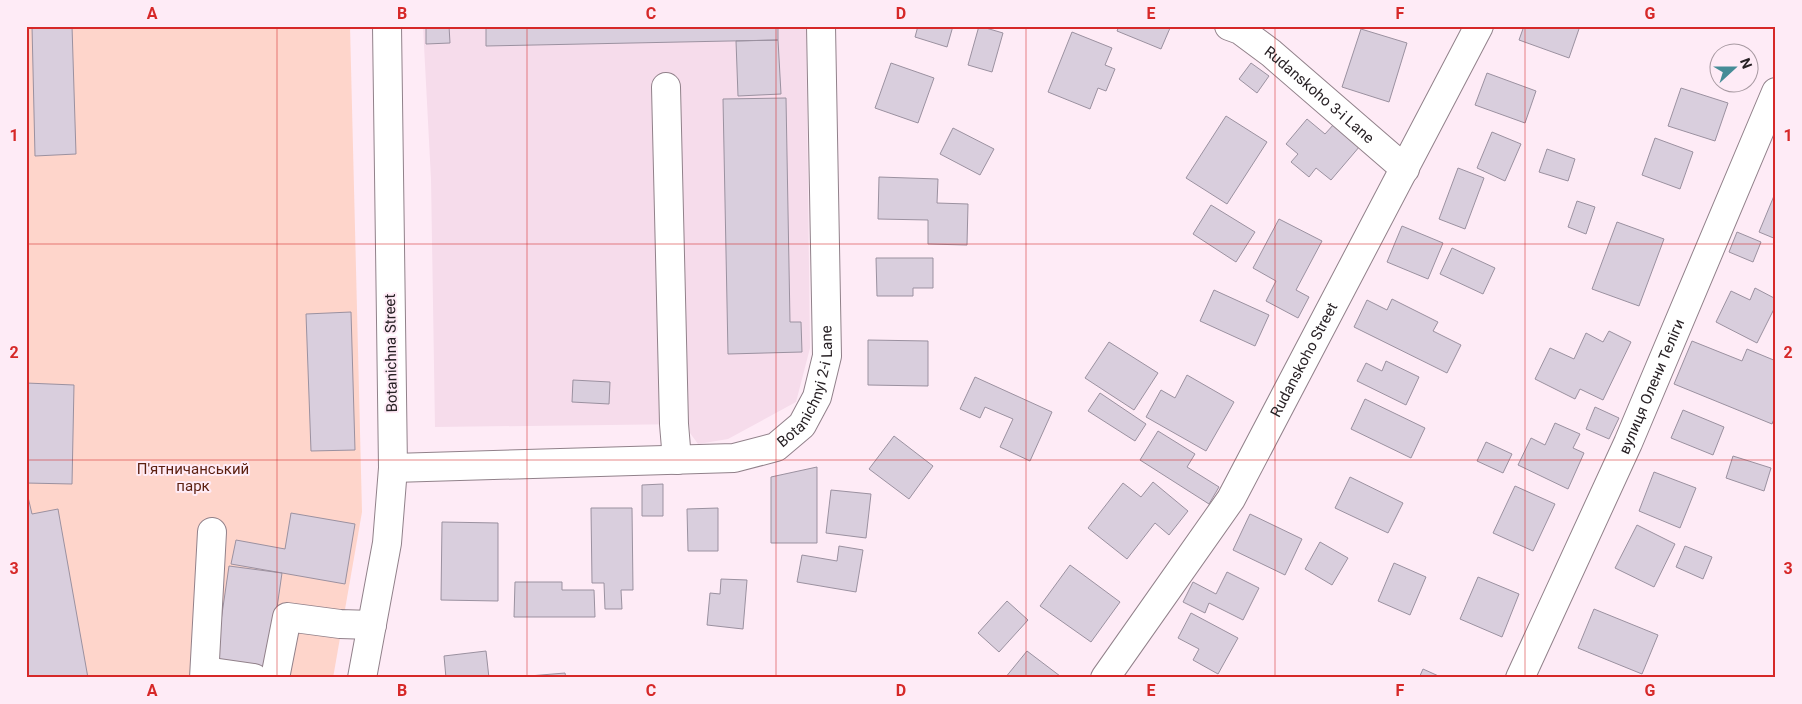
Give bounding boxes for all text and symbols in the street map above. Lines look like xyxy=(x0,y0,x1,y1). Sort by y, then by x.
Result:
text: A xyxy=(147,4,158,23)
text: B xyxy=(397,4,407,23)
text: C xyxy=(646,4,656,23)
text: D xyxy=(896,4,906,23)
text: E xyxy=(1147,4,1156,23)
text: F xyxy=(1396,4,1405,23)
text: G xyxy=(1645,4,1656,23)
street label: Rudanskoho 3-i Lane xyxy=(1261,42,1378,147)
north arrow xyxy=(1710,42,1760,92)
text: N xyxy=(1737,56,1755,71)
text: 1 xyxy=(9,126,19,145)
text: 1 xyxy=(1783,126,1793,145)
street label: Botanichna Street xyxy=(381,293,401,413)
street label: Rudanskoho Street xyxy=(1267,300,1341,420)
street label: вулиця Олени Теліги xyxy=(1615,316,1688,457)
street label: Botanichnyi 2-i Lane xyxy=(773,325,836,451)
text: 2 xyxy=(9,343,19,362)
text: 2 xyxy=(1783,343,1793,362)
park label: П'ятничанський парк xyxy=(137,460,249,495)
text: 3 xyxy=(9,559,19,578)
text: 3 xyxy=(1783,559,1793,578)
text: A xyxy=(147,681,158,700)
text: B xyxy=(397,681,407,700)
text: C xyxy=(646,681,656,700)
text: D xyxy=(896,681,906,700)
text: E xyxy=(1147,681,1156,700)
text: F xyxy=(1396,681,1405,700)
text: G xyxy=(1645,681,1656,700)

